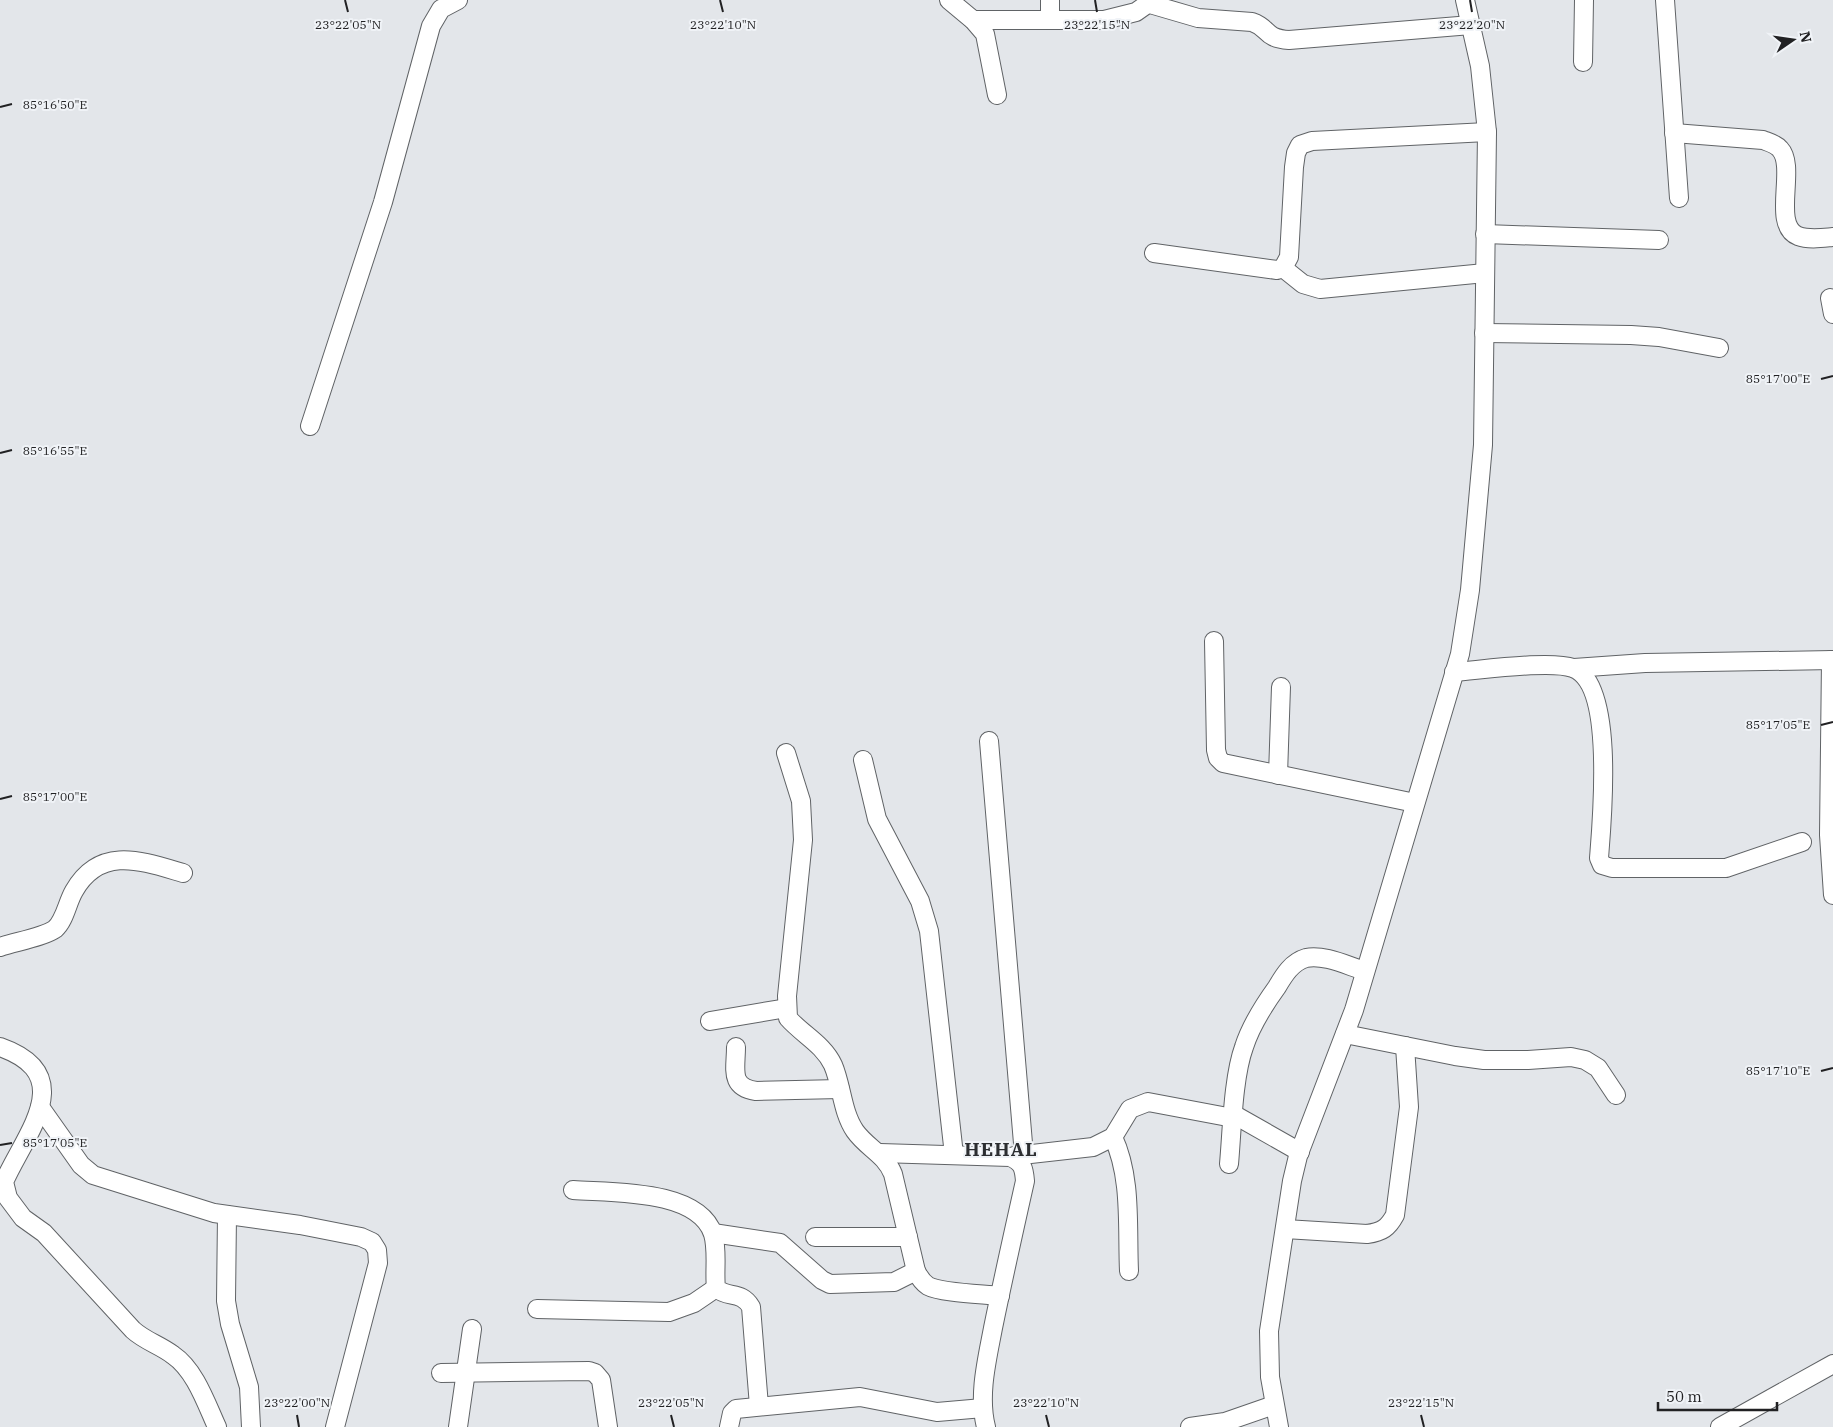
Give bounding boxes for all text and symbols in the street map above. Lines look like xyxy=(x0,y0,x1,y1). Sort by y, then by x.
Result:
north arrow xyxy=(1768,15,1818,65)
text: 23°22'05"N xyxy=(315,17,381,32)
text: 23°22'10"N xyxy=(690,17,756,32)
text: 23°22'15"N xyxy=(1064,17,1130,32)
text: 23°22'20"N xyxy=(1439,17,1505,32)
text: N xyxy=(1796,30,1816,44)
text: 85°16'50"E xyxy=(23,97,87,112)
text: 85°17'00"E xyxy=(1746,371,1810,386)
text: 85°16'55"E xyxy=(23,443,87,458)
text: 85°17'05"E xyxy=(1746,717,1810,732)
text: 85°17'00"E xyxy=(23,789,87,804)
text: 85°17'10"E xyxy=(1746,1063,1810,1078)
text: 85°17'05"E xyxy=(23,1135,87,1150)
district label: HEHAL xyxy=(964,1137,1038,1161)
scale bar xyxy=(1658,1380,1777,1412)
text: 50 m xyxy=(1666,1387,1702,1406)
text: 23°22'00"N xyxy=(264,1395,330,1410)
text: 23°22'05"N xyxy=(638,1395,704,1410)
text: 23°22'10"N xyxy=(1013,1395,1079,1410)
text: 23°22'15"N xyxy=(1388,1395,1454,1410)

